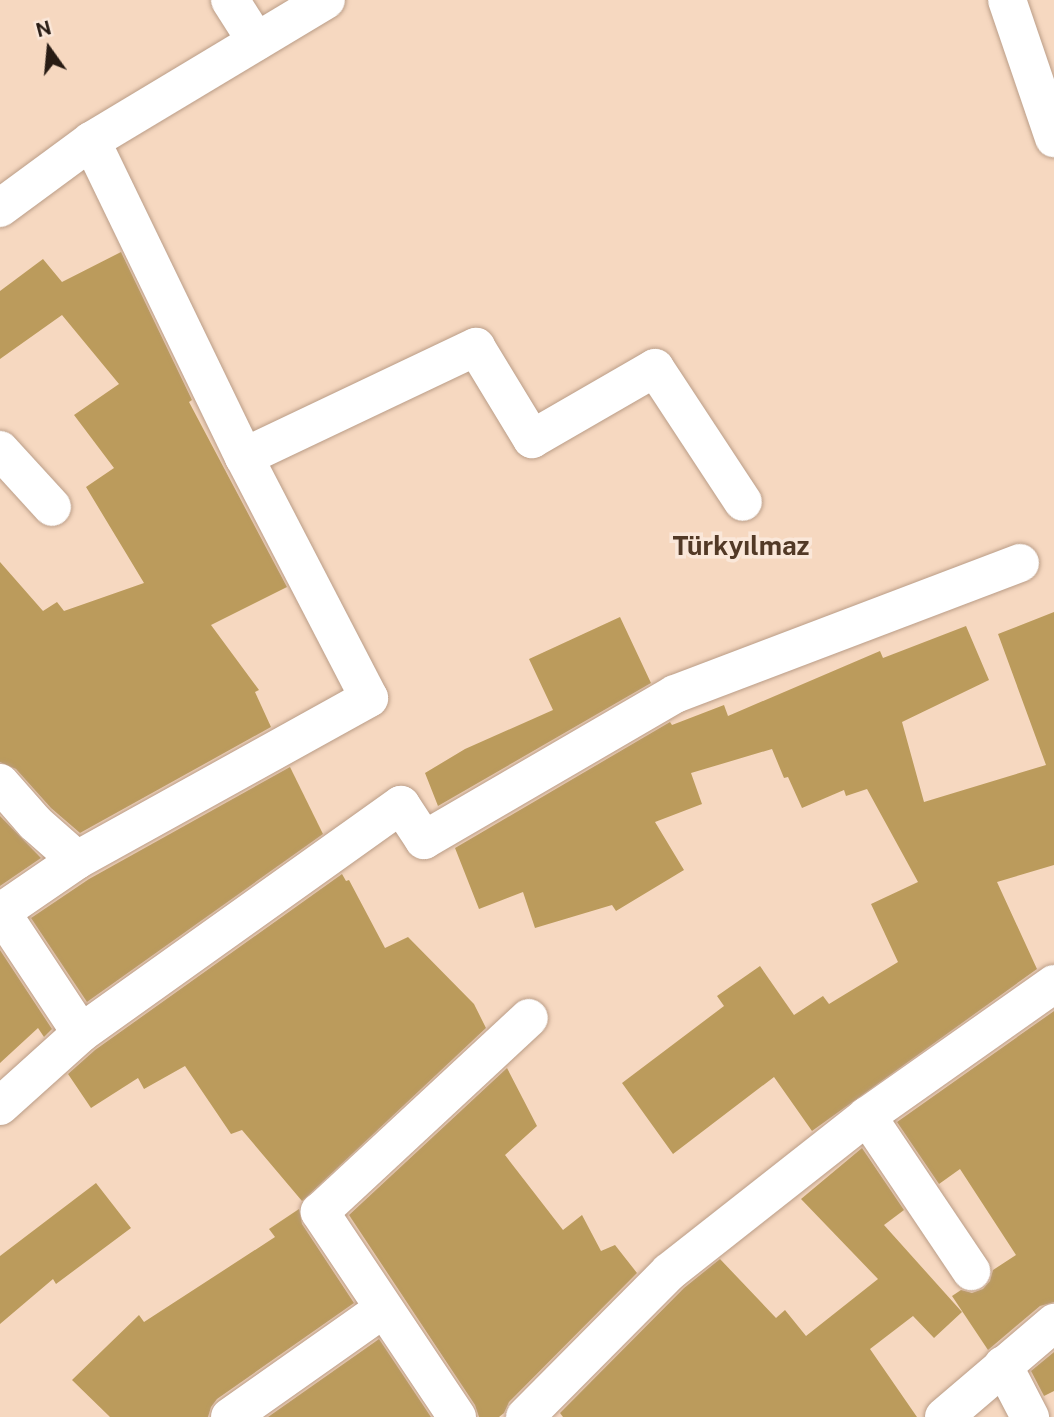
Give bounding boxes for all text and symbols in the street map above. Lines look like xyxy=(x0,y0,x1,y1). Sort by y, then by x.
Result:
north arrow xyxy=(14,14,84,84)
text: N xyxy=(34,16,54,41)
district label: Türkyılmaz xyxy=(673,530,809,562)

